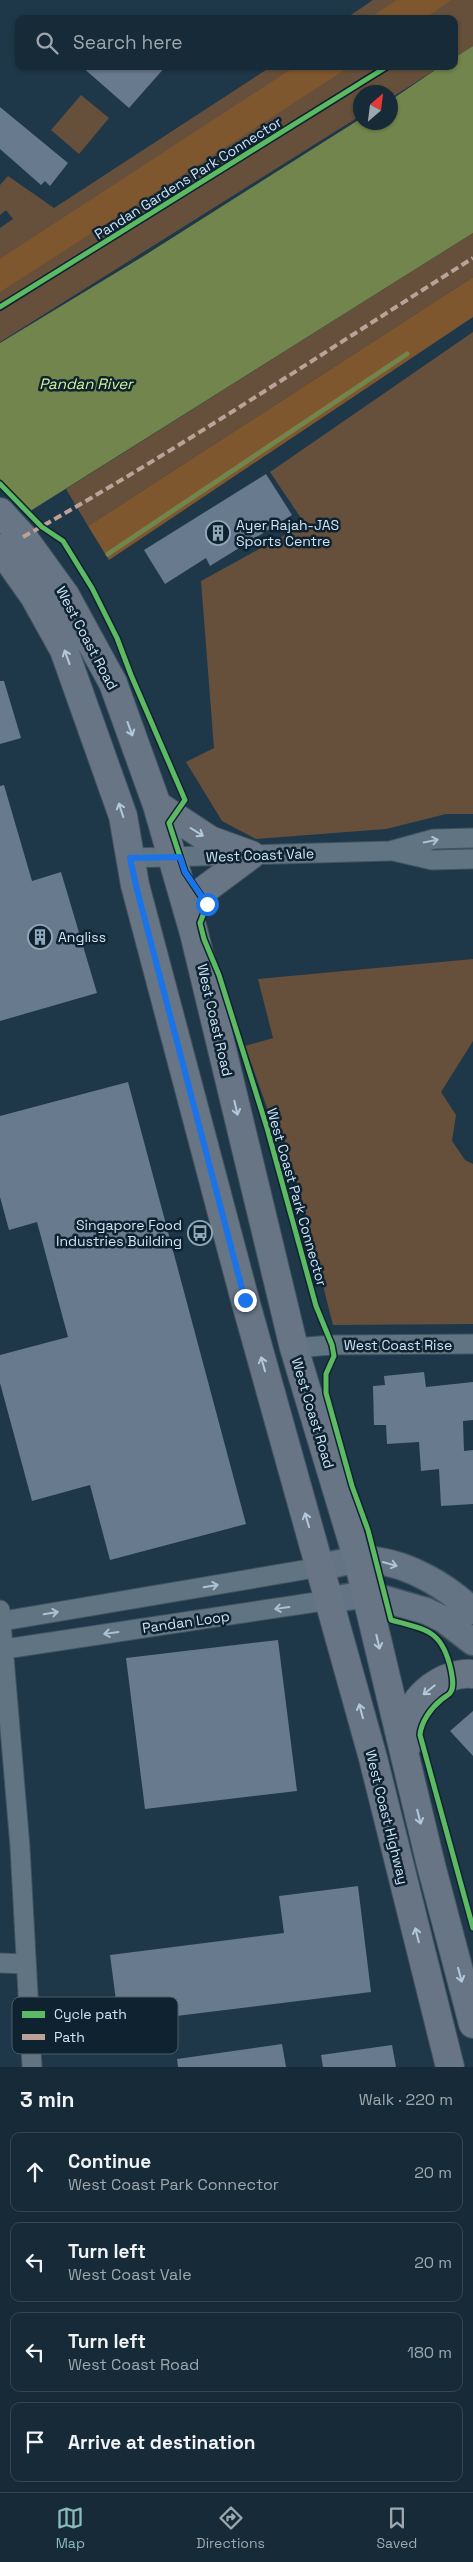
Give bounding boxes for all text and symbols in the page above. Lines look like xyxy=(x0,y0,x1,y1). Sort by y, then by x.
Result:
search box xyxy=(15,15,458,70)
icon: search xyxy=(33,29,61,57)
text: Search here xyxy=(73,30,183,55)
north arrow xyxy=(353,85,398,130)
street label: Pandan Gardens Park Connector xyxy=(91,113,285,243)
water label: Pandan River xyxy=(39,374,134,393)
place label: Ayer Rajah-JAS Sports Centre xyxy=(236,516,339,550)
building icon: Ayer Rajah-JAS Sports Centre xyxy=(205,520,231,546)
street label: West Coast Road xyxy=(52,583,122,693)
one-way arrow xyxy=(62,650,71,665)
one-way arrow xyxy=(126,721,135,736)
one-way arrow xyxy=(115,803,125,819)
one-way arrow xyxy=(190,828,204,838)
one-way arrow xyxy=(422,835,438,845)
street label: West Coast Vale xyxy=(206,844,314,866)
route start xyxy=(196,893,219,916)
building icon: Angliss xyxy=(27,924,53,950)
place label: Angliss xyxy=(58,928,106,946)
street label: West Coast Road xyxy=(193,962,237,1078)
one-way arrow xyxy=(232,1099,241,1115)
street label: West Coast Park Connector xyxy=(263,1106,331,1288)
place label: Singapore Food Industries Building xyxy=(56,1216,182,1250)
bus stop icon: Singapore Food Industries Building xyxy=(187,1220,213,1246)
route end xyxy=(234,1289,257,1312)
street label: West Coast Rise xyxy=(344,1336,452,1354)
street label: West Coast Road xyxy=(288,1355,338,1471)
one-way arrow xyxy=(258,1356,267,1372)
one-way arrow xyxy=(302,1513,312,1529)
one-way arrow xyxy=(382,1560,398,1569)
one-way arrow xyxy=(203,1580,219,1590)
one-way arrow xyxy=(275,1604,291,1614)
one-way arrow xyxy=(42,1607,58,1617)
street label: Pandan Loop xyxy=(141,1607,231,1637)
one-way arrow xyxy=(103,1628,119,1638)
one-way arrow xyxy=(374,1633,383,1649)
one-way arrow xyxy=(423,1685,436,1696)
one-way arrow xyxy=(355,1704,365,1720)
street label: West Coast Highway xyxy=(362,1748,412,1886)
one-way arrow xyxy=(415,1809,424,1825)
one-way arrow xyxy=(412,1927,421,1943)
one-way arrow xyxy=(456,1966,465,1982)
legend xyxy=(12,1997,178,2054)
text: Cycle path xyxy=(54,2005,127,2023)
text: Path xyxy=(54,2028,85,2046)
text: 3 min xyxy=(20,2086,75,2113)
text: Walk · 220 m xyxy=(359,2089,453,2110)
text: Continue xyxy=(68,2149,151,2174)
icon: ahead xyxy=(21,2158,49,2186)
text: 20 m xyxy=(414,2162,452,2183)
text: West Coast Park Connector xyxy=(68,2174,279,2195)
text: Turn left xyxy=(68,2239,146,2264)
icon: left xyxy=(21,2248,49,2276)
text: 20 m xyxy=(414,2252,452,2273)
text: West Coast Vale xyxy=(68,2264,192,2285)
text: Turn left xyxy=(68,2329,146,2354)
icon: left xyxy=(21,2338,49,2366)
text: 180 m xyxy=(407,2342,452,2363)
text: West Coast Road xyxy=(68,2354,199,2375)
icon: arrive xyxy=(21,2428,49,2456)
text: Arrive at destination xyxy=(68,2430,256,2455)
tab: Map xyxy=(56,2504,85,2552)
tab: Directions xyxy=(196,2504,265,2552)
tab: Saved xyxy=(376,2504,417,2552)

